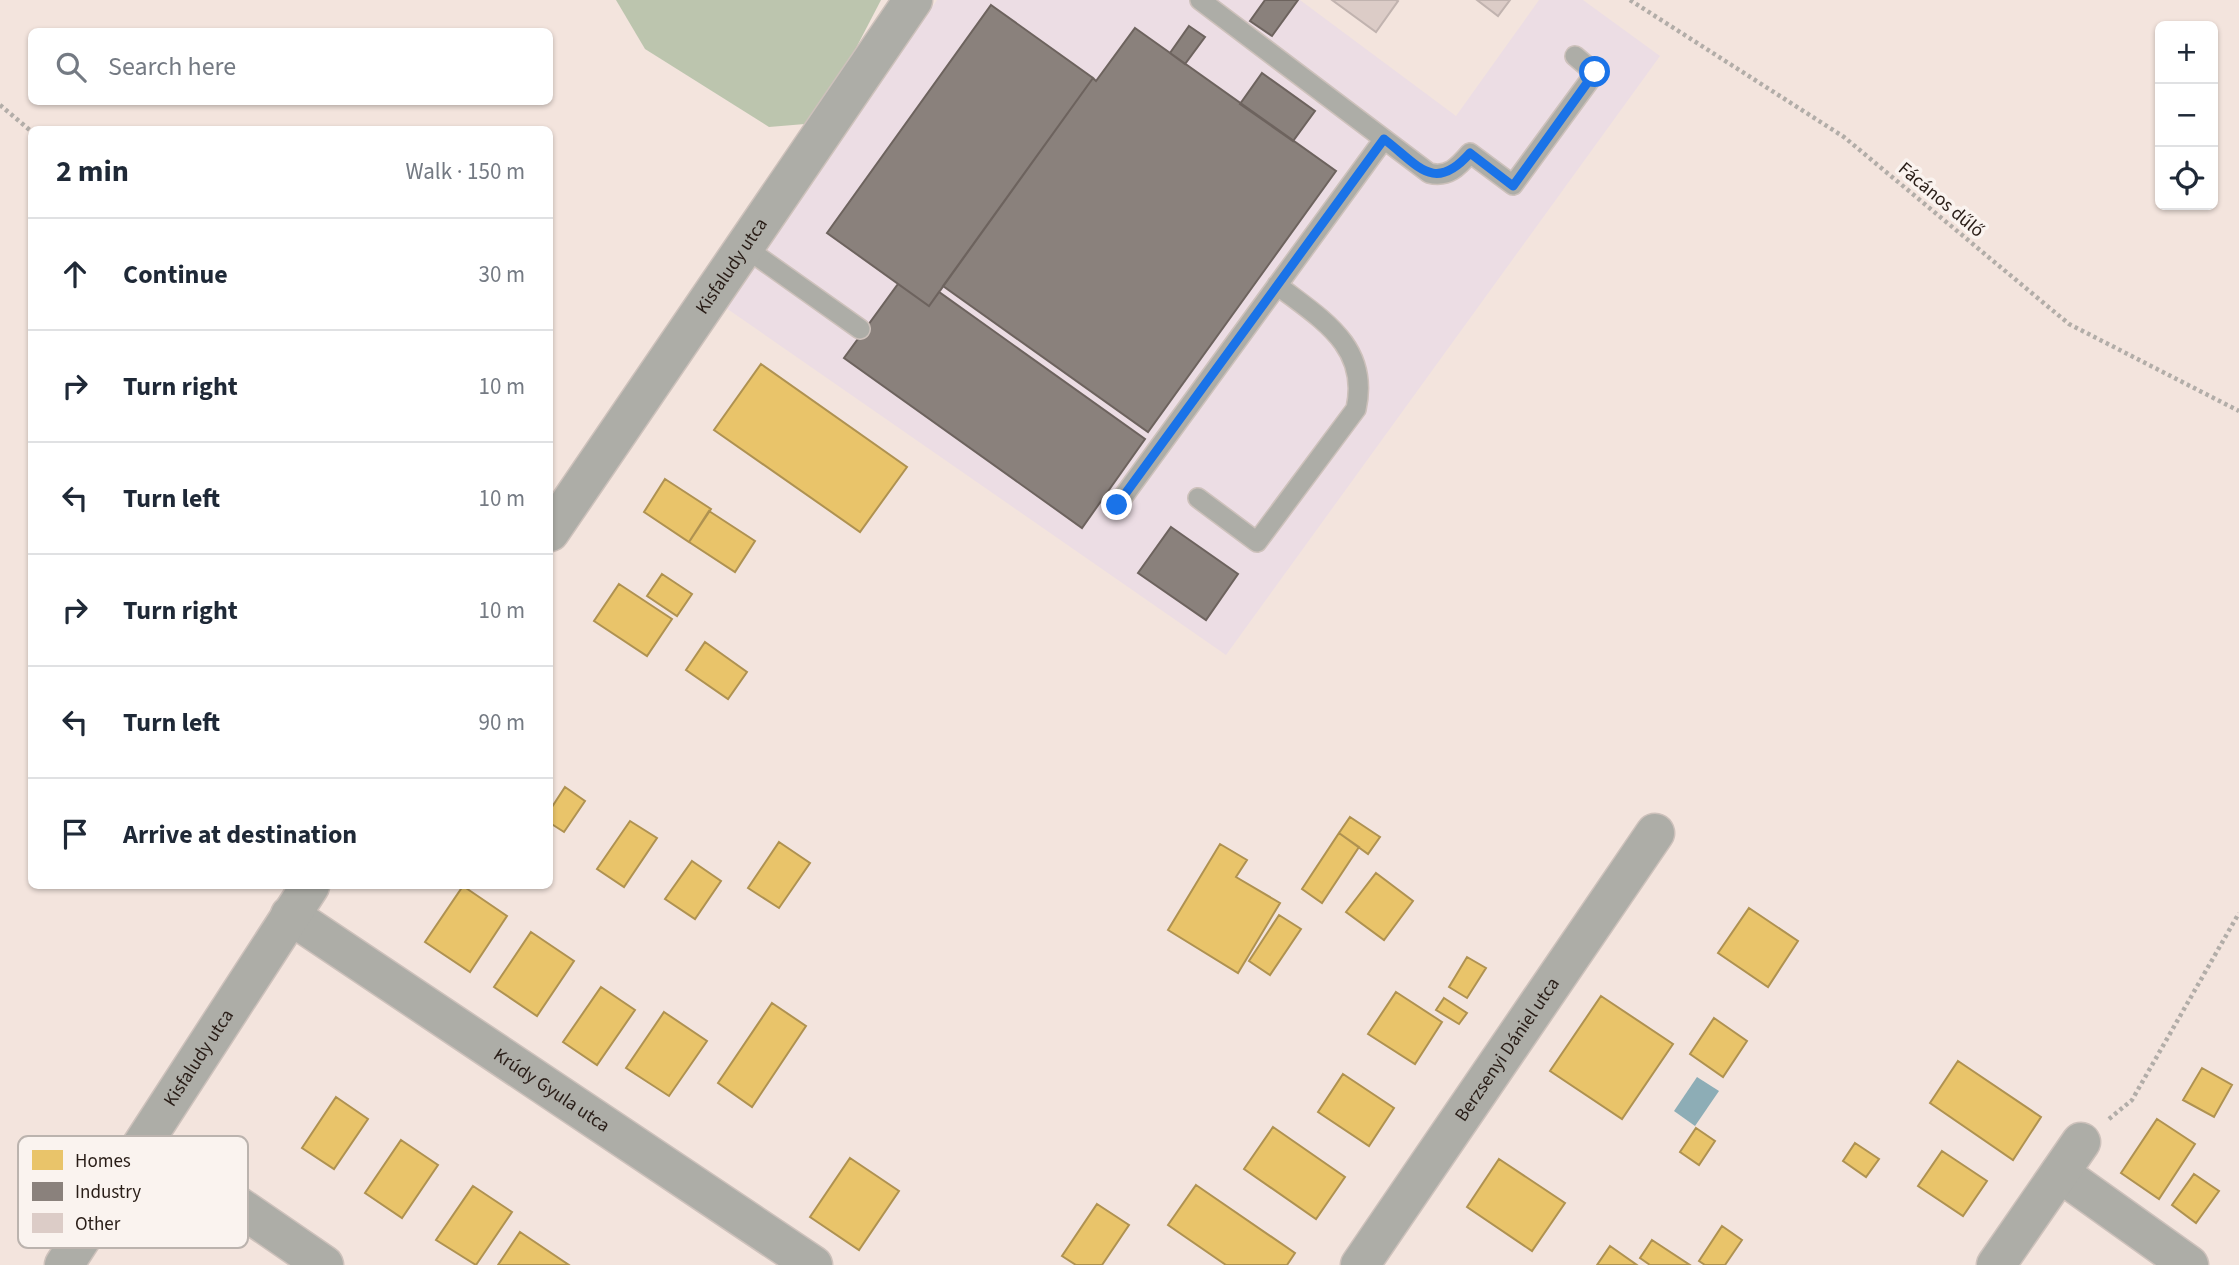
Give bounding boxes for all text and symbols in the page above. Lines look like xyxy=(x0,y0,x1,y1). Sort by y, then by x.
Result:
map controls xyxy=(2155,21,2218,210)
button: + xyxy=(2155,21,2218,84)
search box xyxy=(28,28,553,105)
icon: search xyxy=(52,48,90,86)
text: Search here xyxy=(108,48,236,85)
route start xyxy=(1579,56,1610,87)
button: − xyxy=(2155,84,2218,147)
button: locate xyxy=(2155,147,2218,210)
text: 2 min xyxy=(56,150,129,193)
text: Walk · 150 m xyxy=(406,155,525,188)
street label: Fácános dűlő xyxy=(1892,156,1990,244)
street label: Kisfaludy utca xyxy=(689,212,774,320)
icon: ahead xyxy=(56,255,94,293)
text: Continue xyxy=(123,256,228,293)
text: 30 m xyxy=(478,258,525,291)
icon: right xyxy=(56,367,94,405)
text: Turn right xyxy=(123,368,238,405)
text: 10 m xyxy=(478,370,525,403)
icon: left xyxy=(56,479,94,517)
text: Turn left xyxy=(123,480,220,517)
text: 10 m xyxy=(478,482,525,515)
route end xyxy=(1101,489,1132,520)
icon: right xyxy=(56,591,94,629)
text: Turn right xyxy=(123,592,238,629)
text: 10 m xyxy=(478,594,525,627)
icon: left xyxy=(56,703,94,741)
text: Turn left xyxy=(123,704,220,741)
text: 90 m xyxy=(478,706,525,739)
icon: arrive xyxy=(56,815,94,853)
text: Arrive at destination xyxy=(123,816,357,853)
street label: Berzsenyi Dániel utca xyxy=(1448,972,1566,1127)
street label: Kisfaludy utca xyxy=(157,1004,240,1112)
street label: Krúdy Gyula utca xyxy=(488,1041,615,1139)
legend xyxy=(18,1136,248,1248)
text: Homes xyxy=(75,1148,131,1175)
text: Industry xyxy=(75,1179,141,1206)
text: Other xyxy=(75,1211,121,1238)

